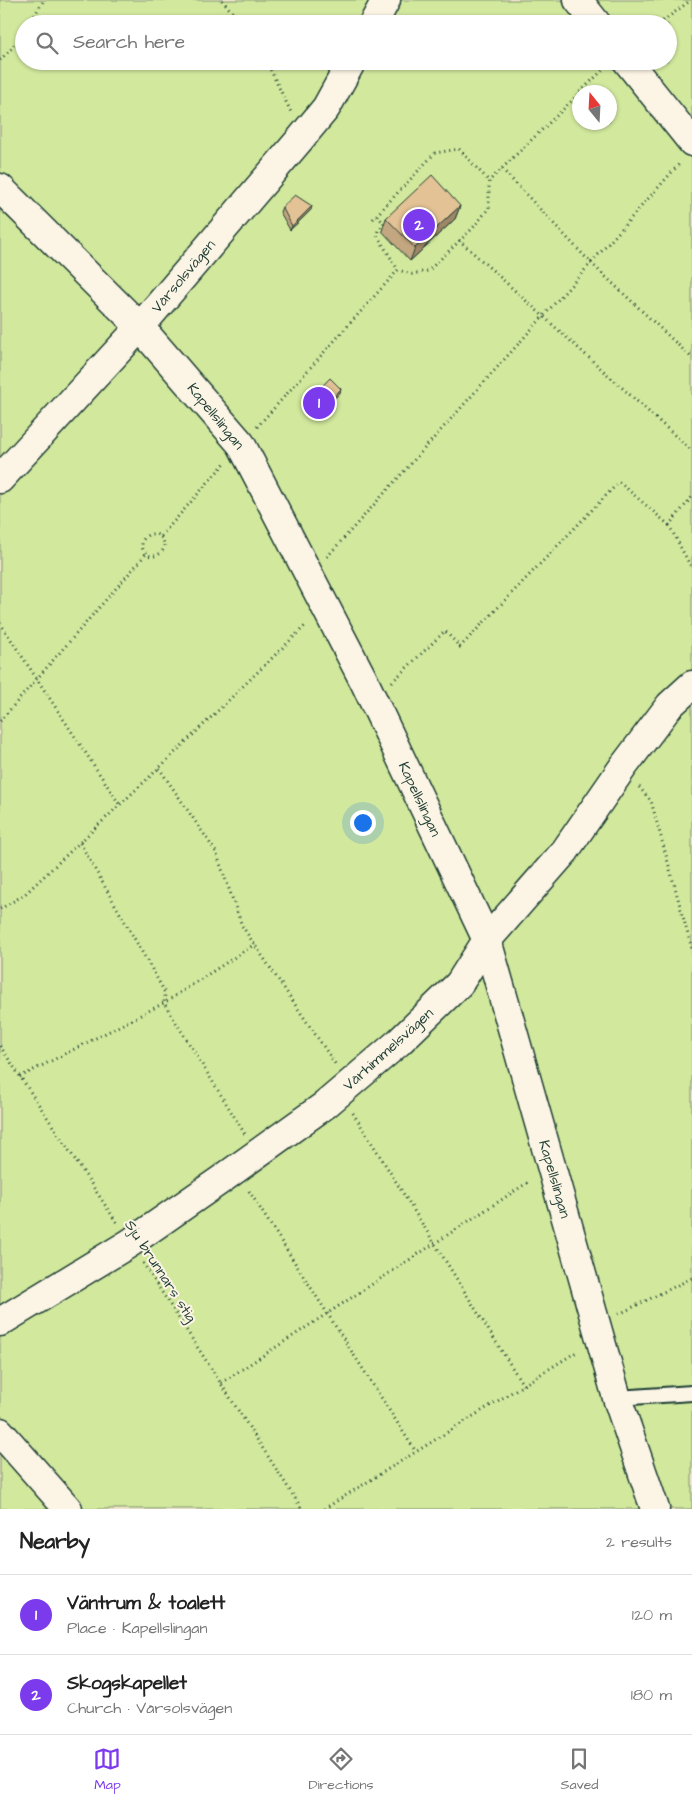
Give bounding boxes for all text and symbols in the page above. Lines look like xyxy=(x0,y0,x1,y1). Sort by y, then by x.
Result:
search box xyxy=(15,15,677,70)
icon: search xyxy=(33,29,61,57)
text: Search here xyxy=(73,29,185,56)
north arrow xyxy=(572,85,617,130)
pin: 2 xyxy=(403,206,435,244)
street label: Vårsolsvägen xyxy=(146,235,221,318)
street label: Kapellslingan xyxy=(181,378,249,455)
pin: 1 xyxy=(303,384,335,422)
street label: Kapellslingan xyxy=(392,758,446,841)
your location xyxy=(350,810,376,836)
street label: Vårhimmelsvägen xyxy=(339,1003,439,1096)
street label: Kapellslingan xyxy=(532,1138,576,1221)
street label: Sju brunnars stig xyxy=(119,1216,202,1327)
text: Nearby xyxy=(20,1527,90,1556)
text: 2 results xyxy=(606,1531,672,1553)
text: Väntrum & toalett xyxy=(67,1590,225,1617)
text: 1 xyxy=(35,1604,37,1626)
text: 120 m xyxy=(632,1604,672,1626)
text: Place · Kapellslingan xyxy=(67,1617,207,1639)
text: Skogskapellet xyxy=(67,1670,187,1697)
text: 2 xyxy=(31,1684,41,1706)
text: 180 m xyxy=(631,1684,672,1706)
text: Church · Vårsolsvägen xyxy=(67,1697,232,1719)
tab: Map xyxy=(93,1745,121,1795)
tab: Directions xyxy=(308,1745,373,1795)
tab: Saved xyxy=(560,1745,599,1795)

